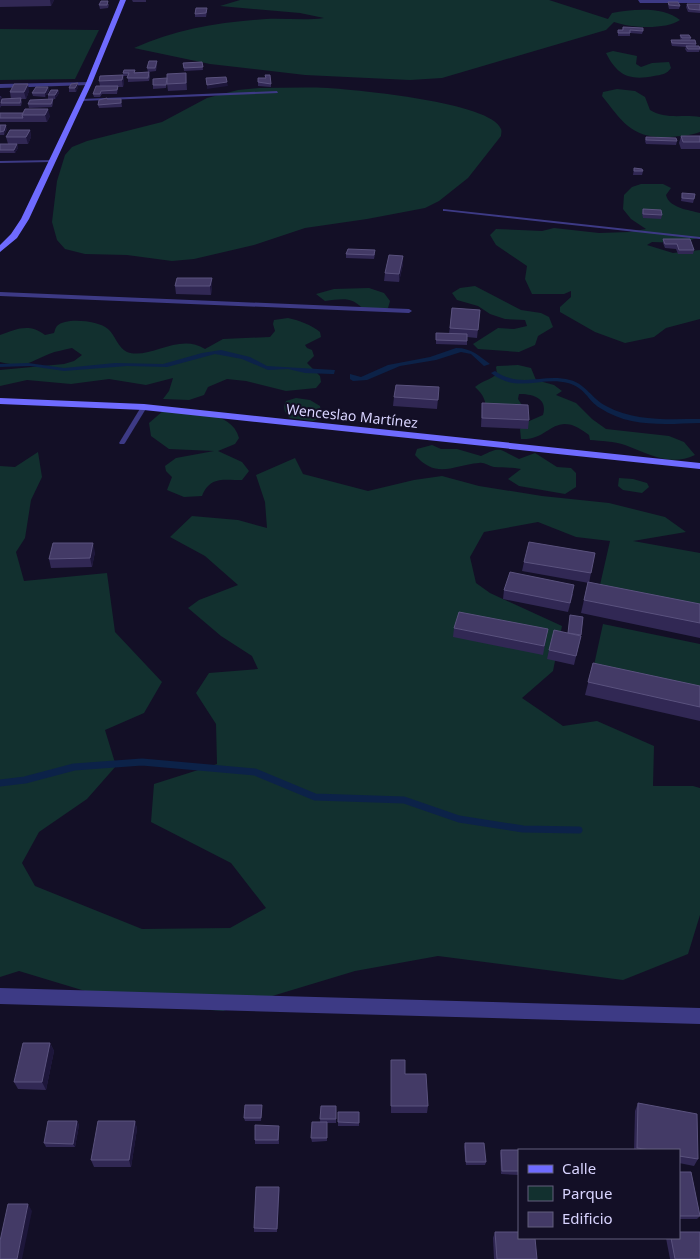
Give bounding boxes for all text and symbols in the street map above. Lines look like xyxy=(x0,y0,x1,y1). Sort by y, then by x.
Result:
street label: Wenceslao Martínez xyxy=(285,399,419,432)
legend xyxy=(518,1149,680,1239)
text: Calle xyxy=(562,1158,596,1178)
text: Parque xyxy=(562,1183,612,1203)
text: Edificio xyxy=(562,1208,613,1228)

